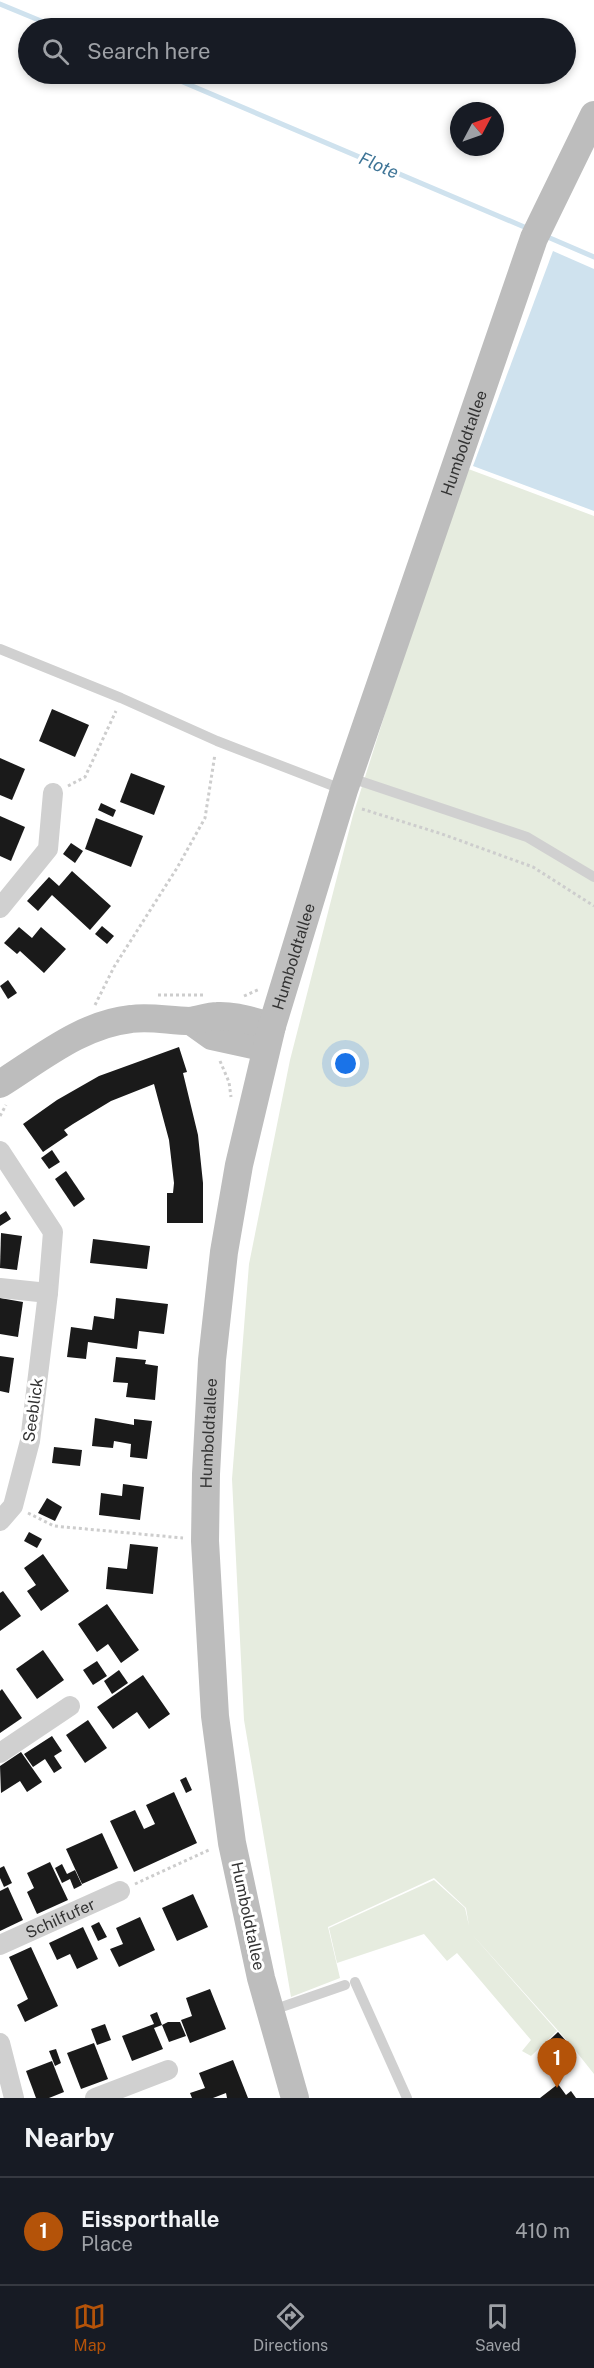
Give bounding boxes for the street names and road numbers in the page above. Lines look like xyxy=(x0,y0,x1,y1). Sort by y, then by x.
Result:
street label: Humboldtallee xyxy=(437,388,490,498)
street label: Humboldtallee xyxy=(268,901,318,1012)
street label: Seeblick xyxy=(19,1377,47,1443)
street label: Humboldtallee xyxy=(196,1378,221,1489)
street label: Humboldtallee xyxy=(227,1860,269,1972)
street label: Schilfufer xyxy=(22,1894,98,1942)

